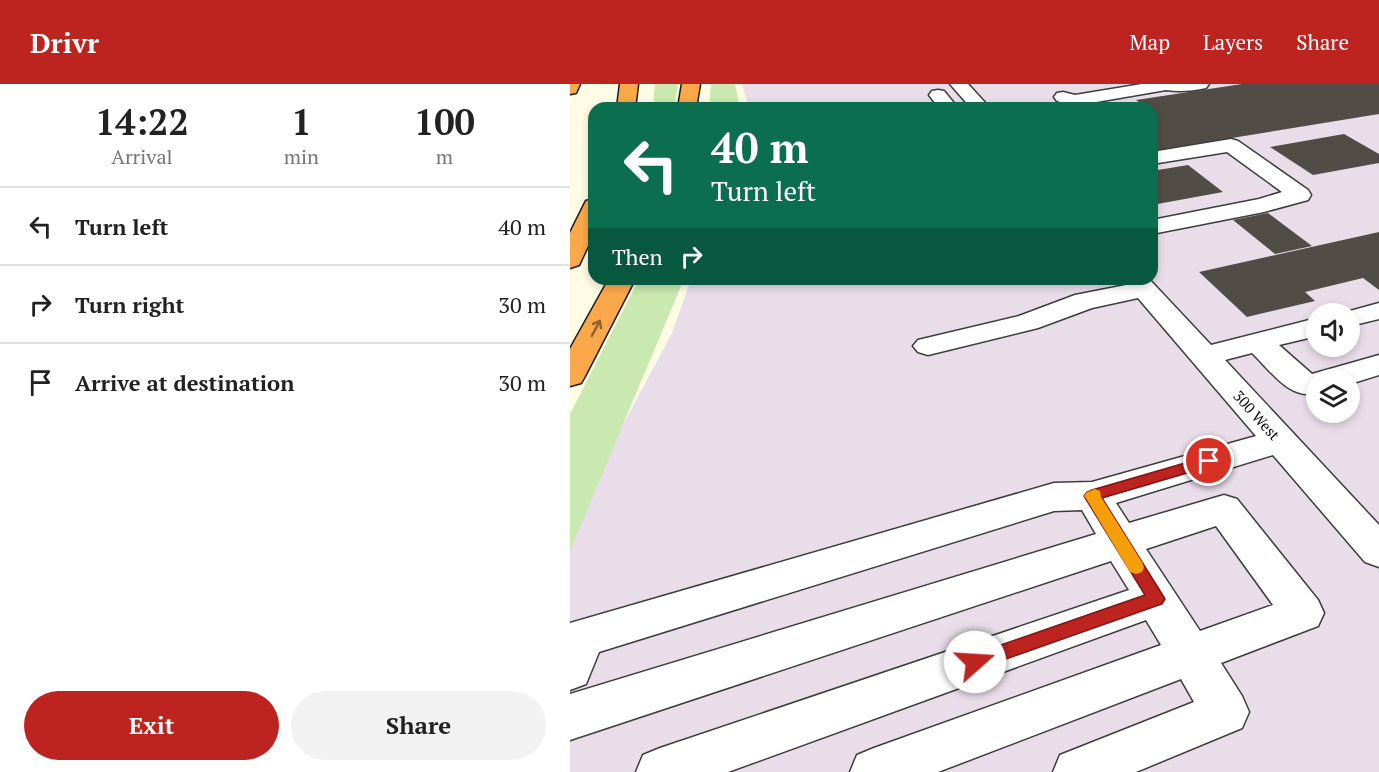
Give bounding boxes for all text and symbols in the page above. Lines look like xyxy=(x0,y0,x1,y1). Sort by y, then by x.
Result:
text: Drivr xyxy=(30,24,99,61)
text: Map xyxy=(1129,28,1170,56)
text: Layers xyxy=(1203,28,1263,56)
text: Share xyxy=(1296,28,1349,56)
text: 14:22 xyxy=(95,98,189,145)
text: 1 xyxy=(291,98,312,145)
text: 100 xyxy=(414,98,475,145)
text: 40 m xyxy=(711,119,809,175)
icon: left xyxy=(612,126,690,204)
text: Arrival xyxy=(111,143,173,170)
text: min xyxy=(284,143,319,170)
text: m xyxy=(436,143,453,170)
text: Turn left xyxy=(711,173,816,209)
icon: left xyxy=(24,210,57,243)
text: Turn left xyxy=(75,212,168,241)
text: 40 m xyxy=(498,212,546,241)
icon: right xyxy=(675,240,708,273)
text: Then xyxy=(612,242,663,271)
icon: right xyxy=(24,288,57,321)
text: Turn right xyxy=(75,290,184,319)
text: 30 m xyxy=(498,290,546,319)
map controls xyxy=(1306,303,1360,423)
button: sound xyxy=(1306,303,1360,357)
one-way arrow xyxy=(590,320,602,337)
icon: arrive xyxy=(24,366,57,399)
text: Arrive at destination xyxy=(75,368,294,397)
text: 30 m xyxy=(498,368,546,397)
button: layers xyxy=(1306,369,1360,423)
street label: 300 West xyxy=(1229,386,1285,444)
pin xyxy=(1183,435,1234,486)
icon: arrive xyxy=(1192,444,1225,477)
position arrow xyxy=(943,630,1007,694)
button: Exit xyxy=(24,691,279,760)
button: Share xyxy=(291,691,546,760)

